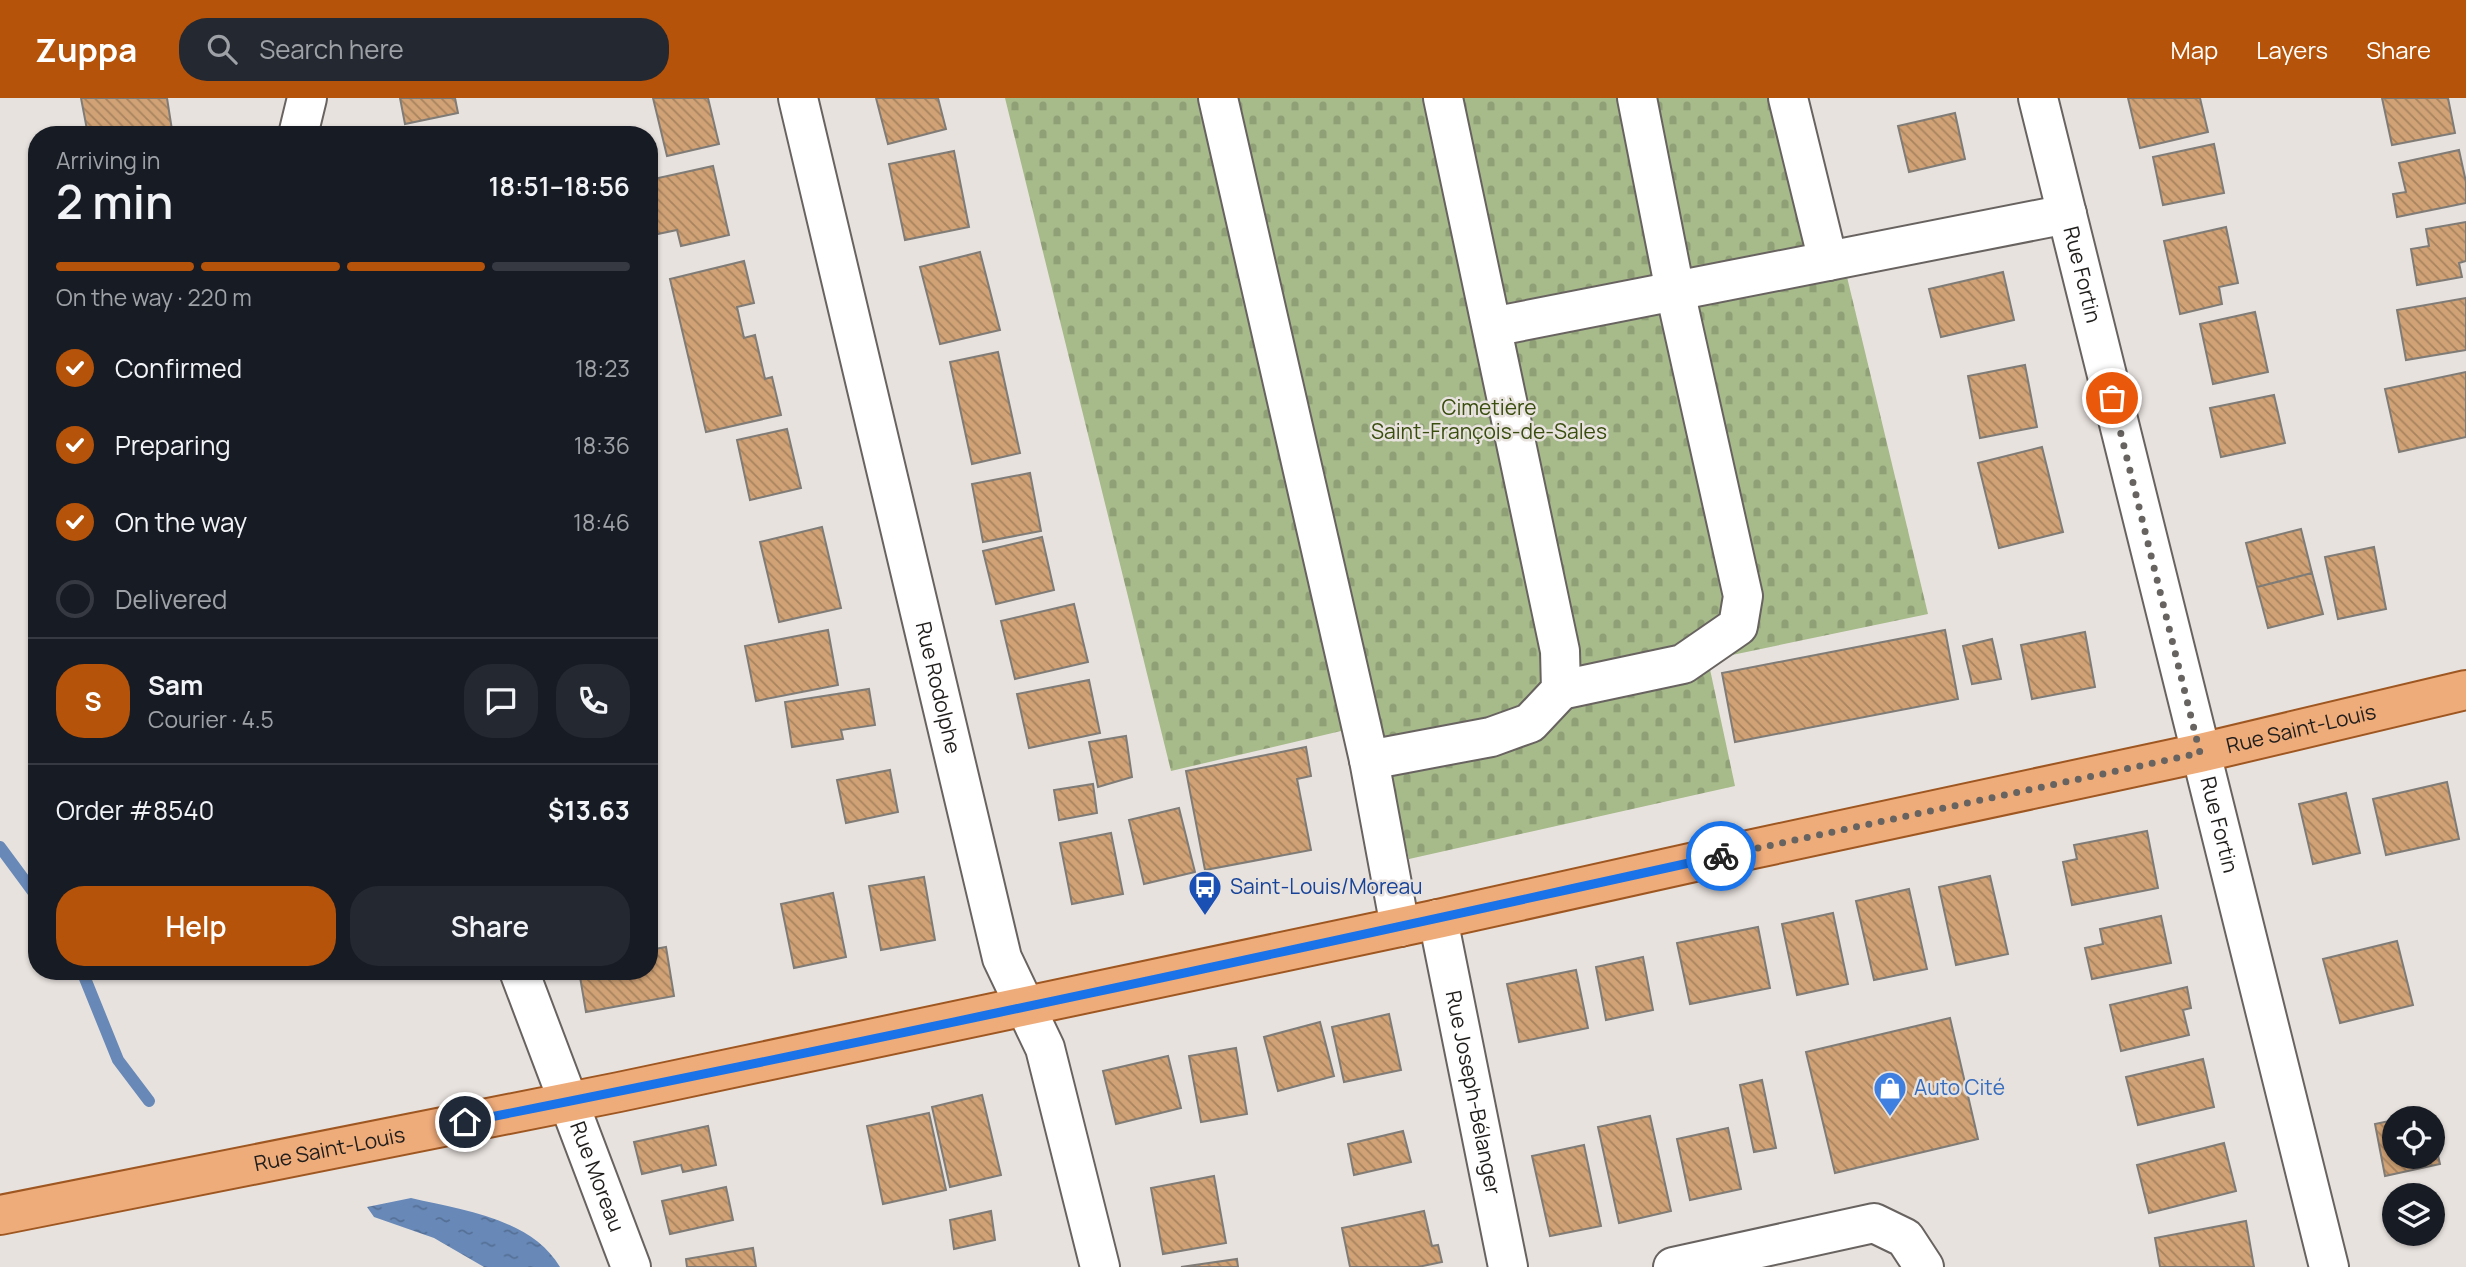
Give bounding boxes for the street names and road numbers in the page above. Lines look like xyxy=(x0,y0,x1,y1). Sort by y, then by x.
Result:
street label: Rue Fortin xyxy=(2057,223,2108,325)
street label: Rue Rodolphe xyxy=(910,619,968,756)
street label: Rue Saint-Louis xyxy=(2223,697,2379,759)
street label: Rue Fortin xyxy=(2194,774,2245,876)
street label: Rue Joseph-Bélanger xyxy=(1440,988,1508,1197)
street label: Rue Moreau xyxy=(564,1117,631,1236)
street label: Rue Saint-Louis xyxy=(252,1120,407,1177)

